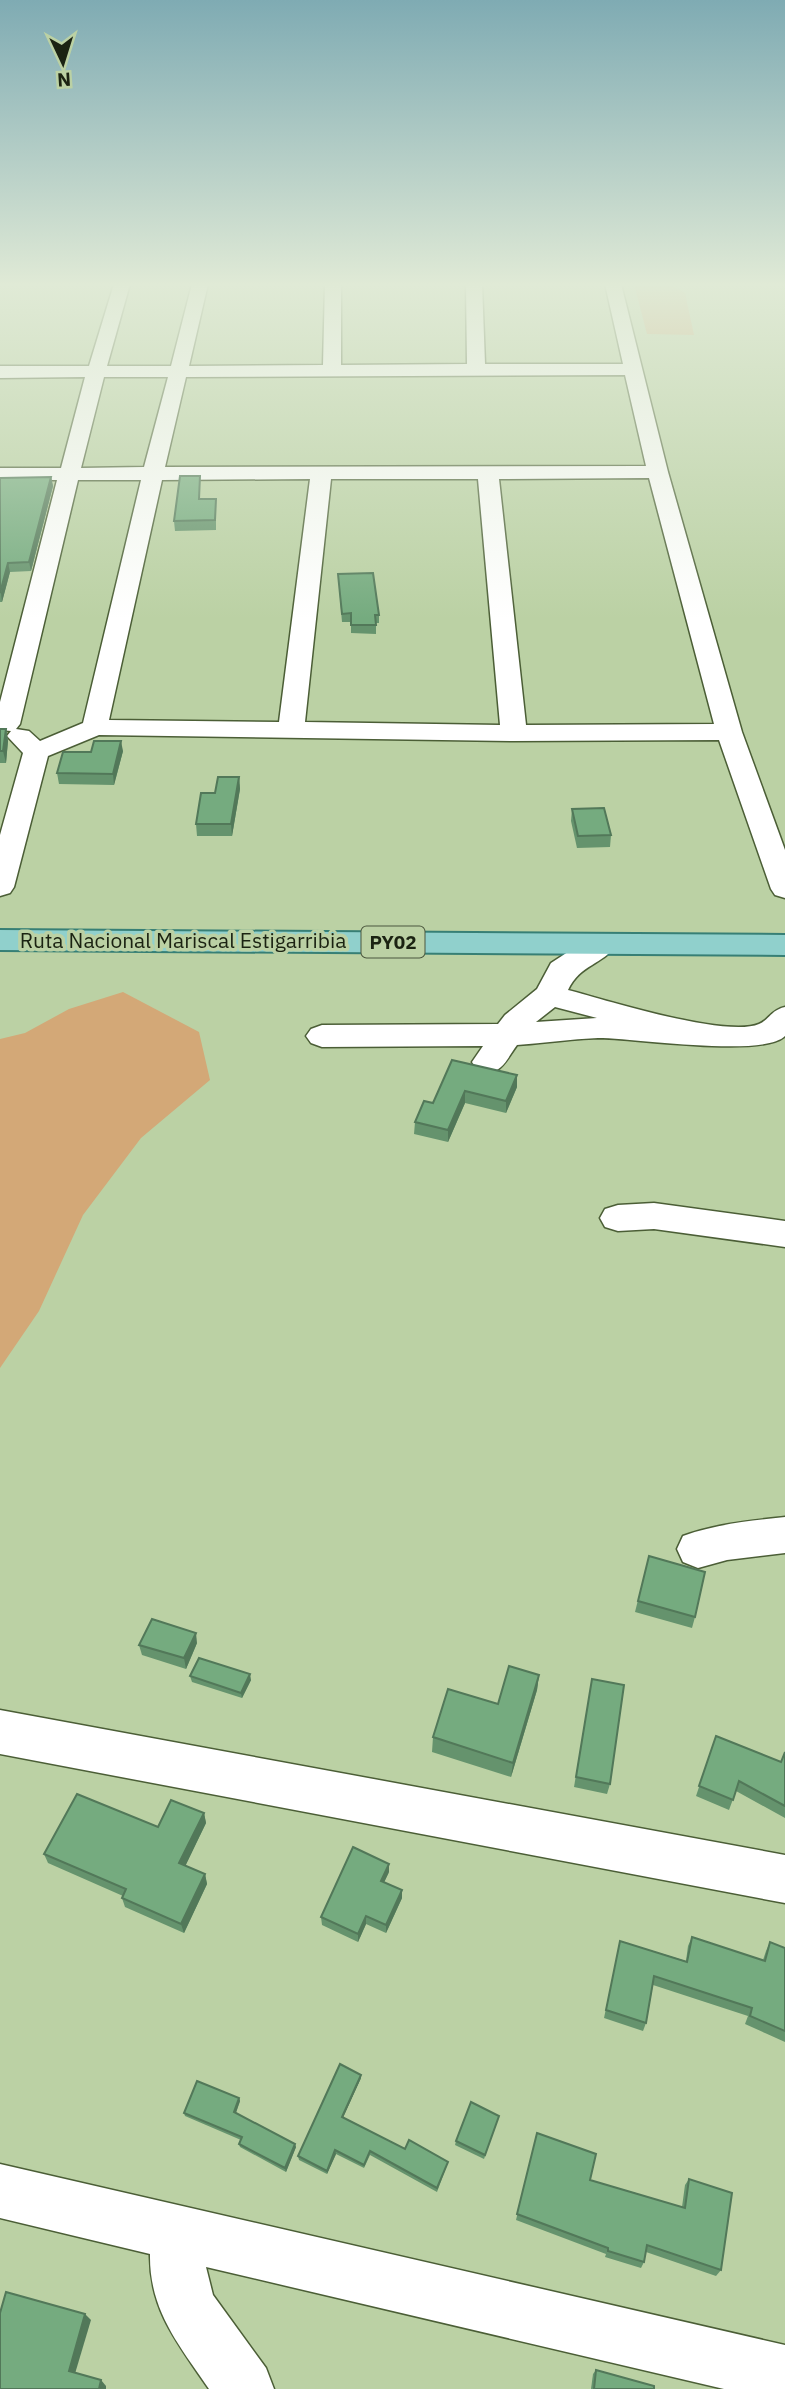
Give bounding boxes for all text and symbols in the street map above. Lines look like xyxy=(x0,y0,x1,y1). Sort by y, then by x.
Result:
north arrow xyxy=(28,28,98,98)
text: N xyxy=(56,68,72,92)
street label: Ruta Nacional Mariscal Estigarribia xyxy=(20,926,346,954)
road number: PY02 xyxy=(362,926,424,958)

